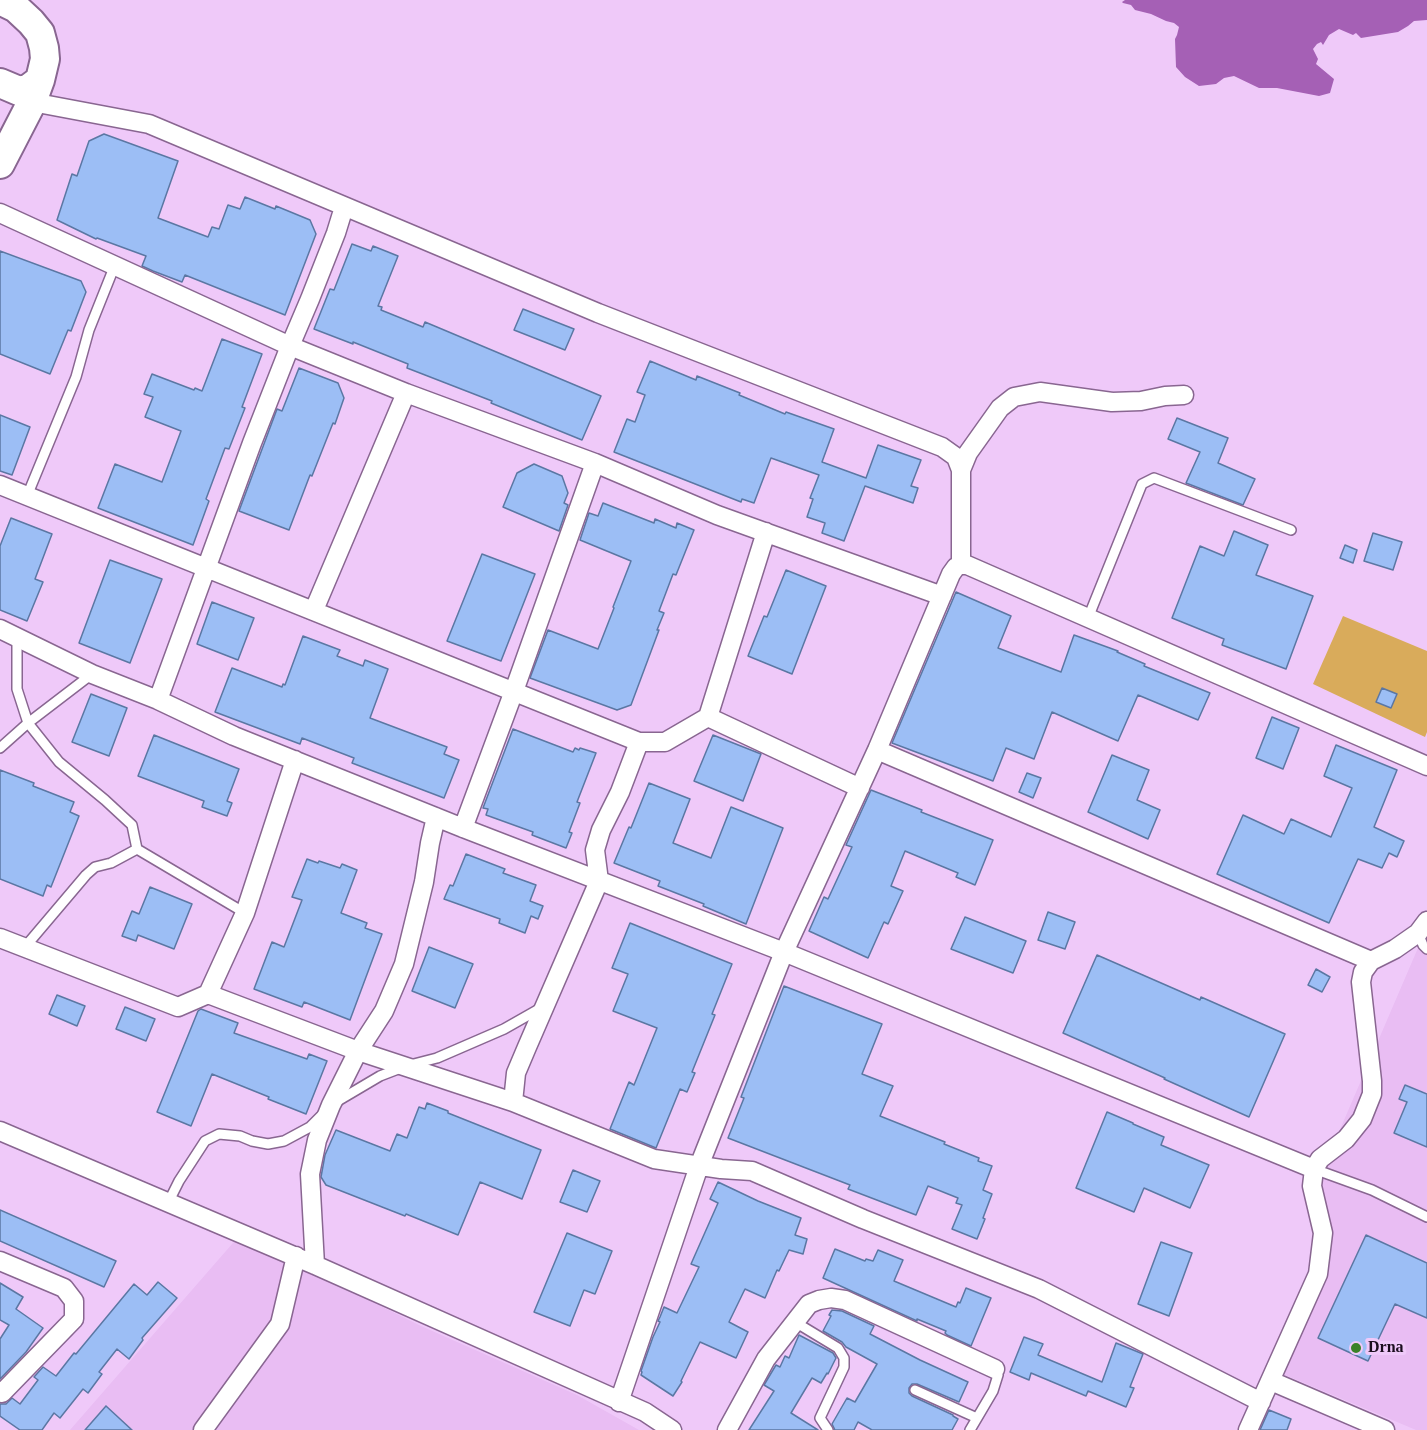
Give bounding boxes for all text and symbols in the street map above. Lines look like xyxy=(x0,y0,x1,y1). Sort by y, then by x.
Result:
place label: Drna xyxy=(1368,1338,1404,1358)
marker: Drna xyxy=(1349,1341,1363,1355)

